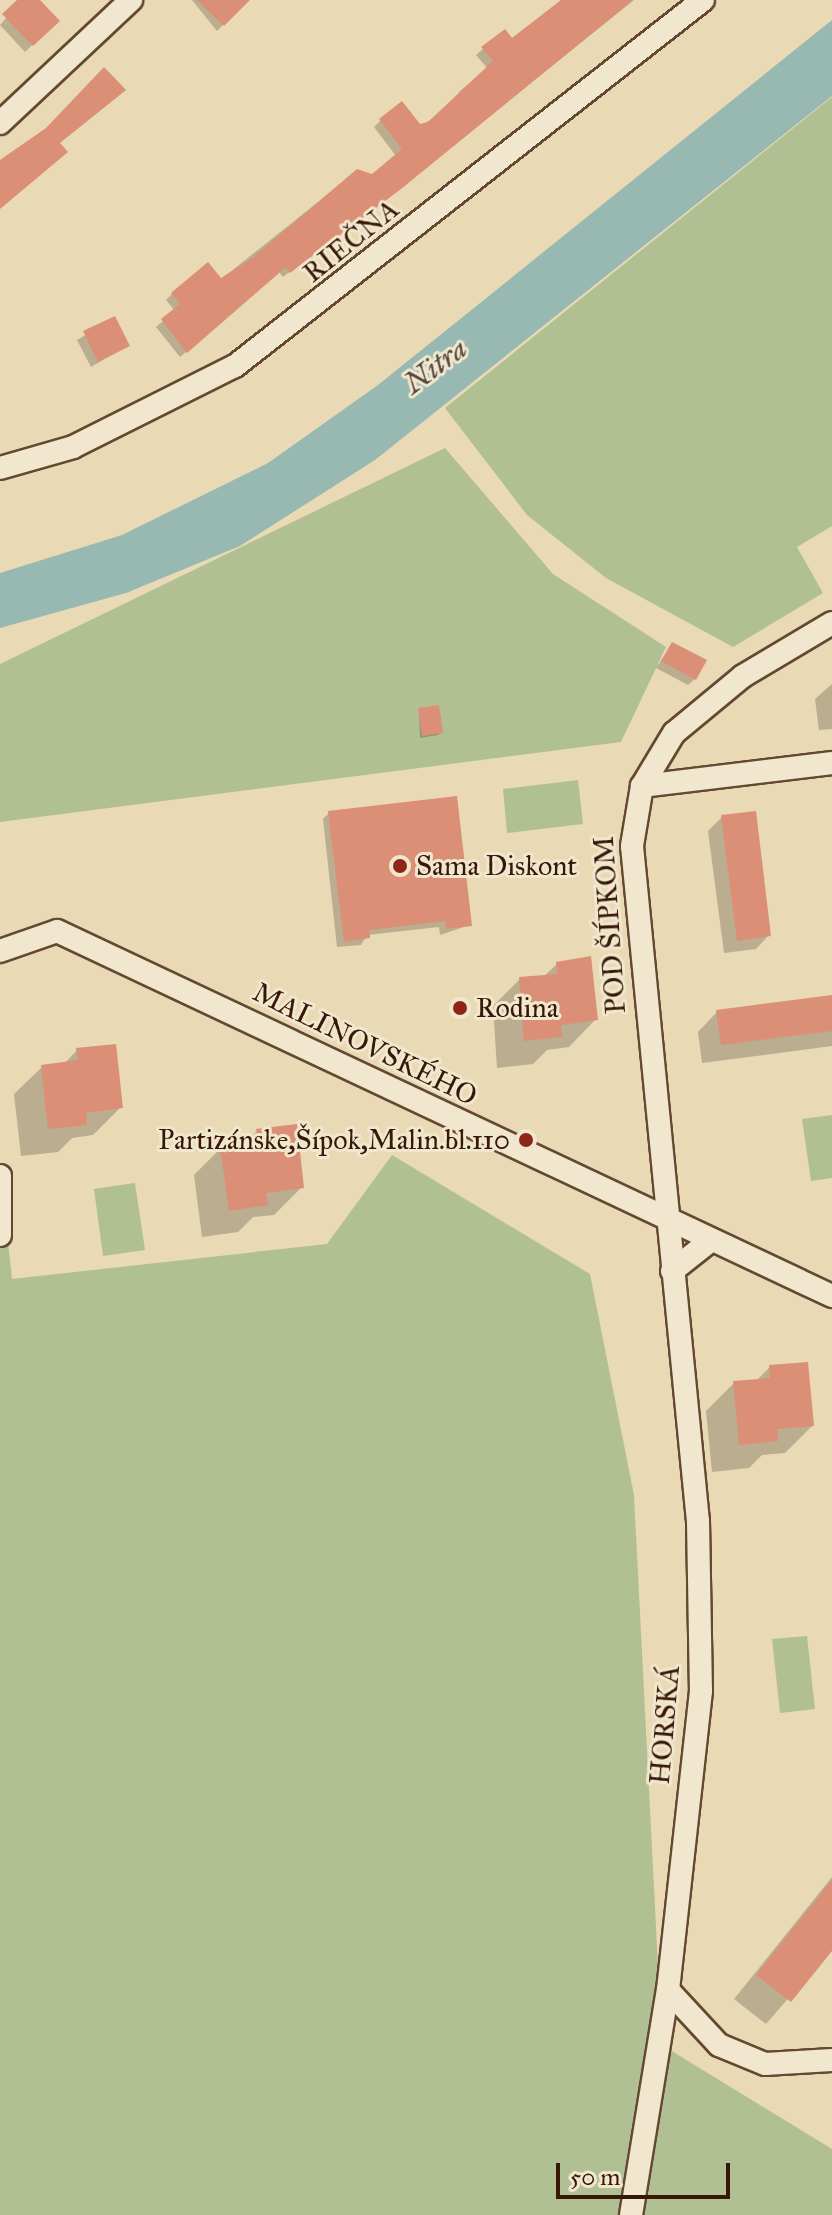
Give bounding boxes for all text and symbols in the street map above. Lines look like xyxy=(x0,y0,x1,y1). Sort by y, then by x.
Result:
street label: RIEČNA xyxy=(296,192,406,290)
water label: Nitra xyxy=(396,330,474,402)
street label: POD ŠÍPKOM xyxy=(587,835,633,1015)
place label: Sama Diskont xyxy=(416,849,577,883)
marker: Sama Diskont xyxy=(391,857,409,875)
street label: MALINOVSKÉHO xyxy=(247,975,483,1113)
place label: Rodina xyxy=(476,991,559,1025)
marker: Rodina xyxy=(451,999,469,1017)
place label: Partizánske,Šípok,Malin.bl.110 xyxy=(158,1123,510,1157)
marker: Partizánske,Šípok,Malin.bl.110 xyxy=(517,1131,535,1149)
street label: HORSKÁ xyxy=(643,1664,687,1786)
scale bar xyxy=(560,2147,734,2197)
text: 50 m xyxy=(570,2162,620,2192)

